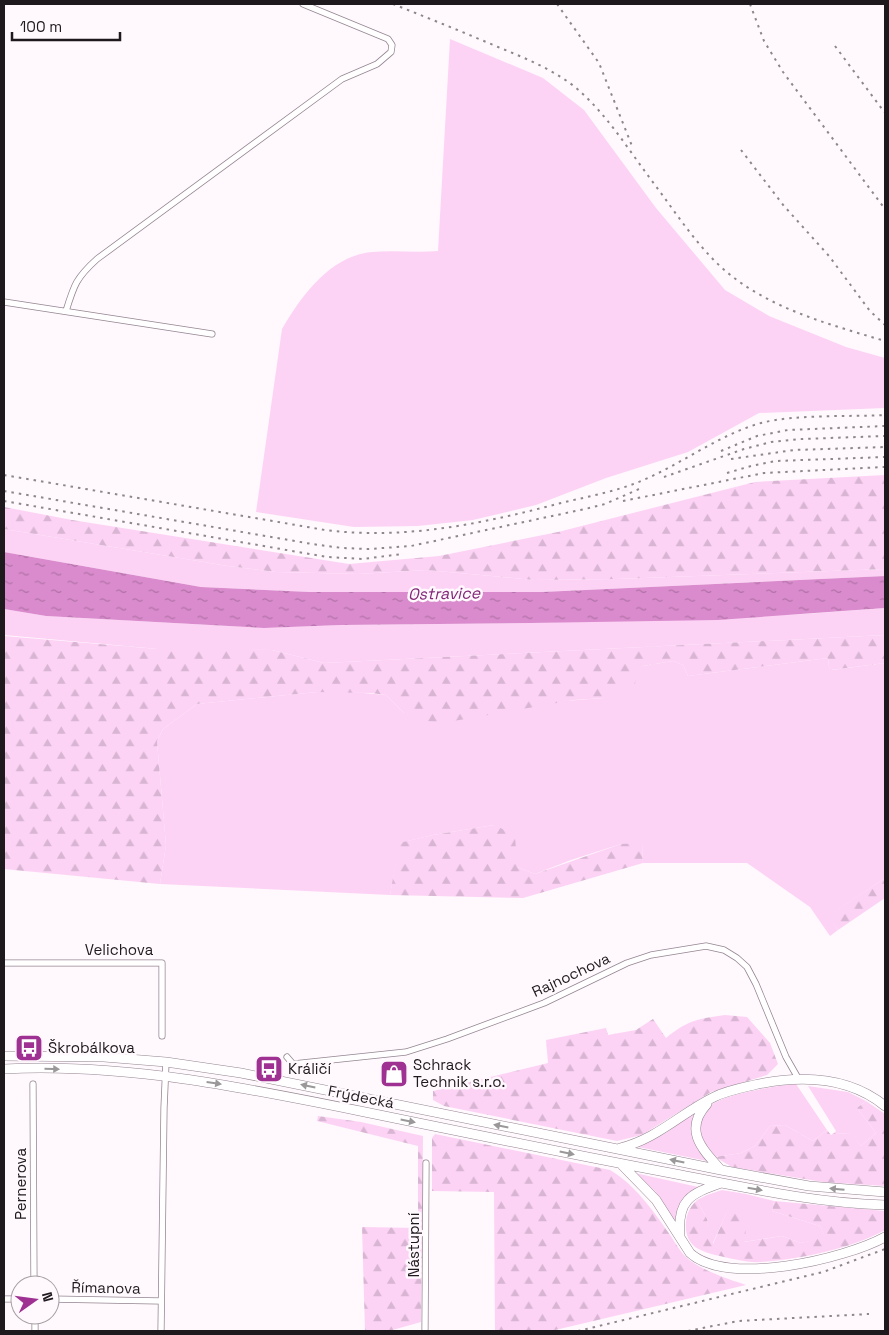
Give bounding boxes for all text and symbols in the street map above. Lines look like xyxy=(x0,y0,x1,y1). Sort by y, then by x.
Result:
scale bar xyxy=(12,10,120,42)
text: 100 m xyxy=(20,17,62,36)
water label: Ostravice xyxy=(408,582,481,605)
street label: Velichova xyxy=(85,940,154,959)
street label: Rajnochova xyxy=(529,948,613,1001)
bus stop icon: Škrobálkova xyxy=(14,1033,44,1063)
place label: Škrobálkova xyxy=(48,1038,135,1057)
bus stop icon: Králičí xyxy=(254,1054,284,1084)
place label: Schrack Technik s.r.o. xyxy=(413,1055,505,1091)
place label: Králičí xyxy=(288,1059,331,1078)
shop icon: Schrack Technik s.r.o. xyxy=(379,1059,409,1089)
one-way arrow xyxy=(45,1065,61,1073)
one-way arrow xyxy=(206,1079,222,1087)
street label: Frýdecká xyxy=(326,1081,396,1112)
one-way arrow xyxy=(300,1082,315,1090)
one-way arrow xyxy=(400,1117,416,1125)
one-way arrow xyxy=(493,1122,509,1130)
street label: Pernerova xyxy=(11,1148,30,1220)
one-way arrow xyxy=(559,1149,574,1157)
one-way arrow xyxy=(669,1157,684,1165)
one-way arrow xyxy=(828,1184,844,1192)
one-way arrow xyxy=(747,1185,763,1193)
street label: Nástupní xyxy=(404,1212,423,1277)
north arrow xyxy=(10,1275,60,1325)
street label: Římanova xyxy=(71,1277,141,1298)
text: N xyxy=(38,1290,57,1304)

